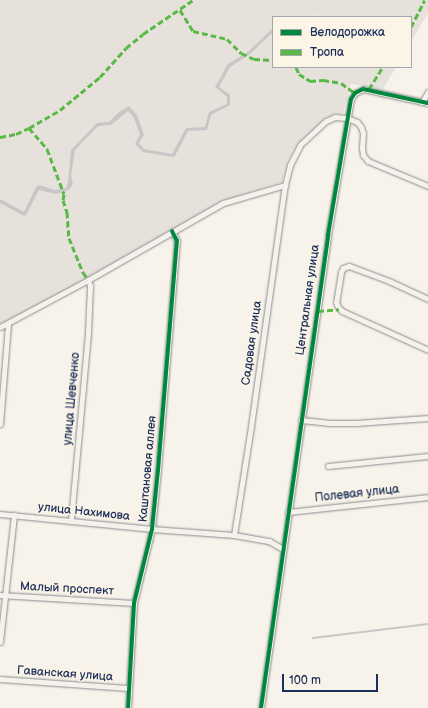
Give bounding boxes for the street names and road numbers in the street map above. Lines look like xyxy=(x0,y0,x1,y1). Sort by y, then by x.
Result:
street label: Центральная улица xyxy=(293,244,323,356)
street label: Садовая улица xyxy=(239,300,265,386)
street label: улица Шевченко xyxy=(61,352,83,446)
street label: Каштановая аллея xyxy=(136,415,160,523)
street label: Полевая улица xyxy=(314,482,400,506)
street label: улица Нахимова xyxy=(37,500,131,524)
street label: Малый проспект xyxy=(20,579,114,599)
street label: Гаванская улица xyxy=(17,663,113,685)

